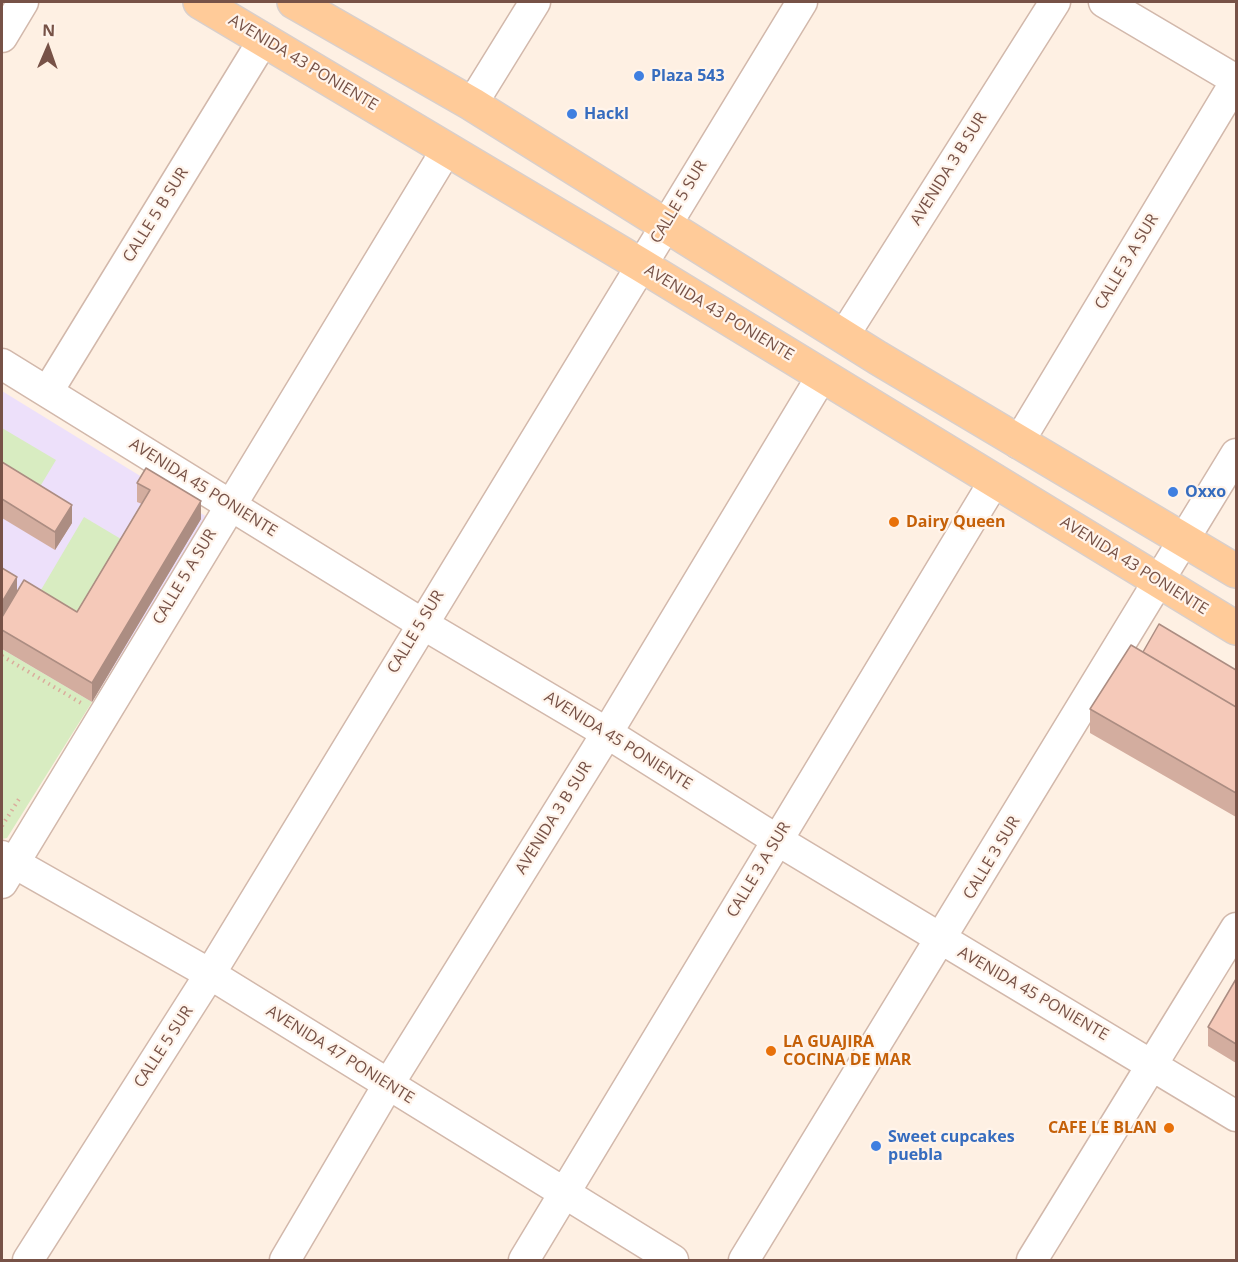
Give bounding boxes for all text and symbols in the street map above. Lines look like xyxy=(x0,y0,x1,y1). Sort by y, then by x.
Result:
street label: AVENIDA 43 PONIENTE xyxy=(225,11,381,115)
north arrow xyxy=(18,18,78,78)
text: N xyxy=(42,19,56,41)
place label: Plaza 543 xyxy=(651,66,725,86)
marker: Plaza 543 xyxy=(632,69,646,83)
place label: Hackl xyxy=(584,104,629,124)
marker: Hackl xyxy=(565,107,579,121)
street label: AVENIDA 3 B SUR xyxy=(907,109,991,229)
street label: CALLE 5 SUR xyxy=(647,157,711,247)
street label: CALLE 5 B SUR xyxy=(119,164,193,266)
street label: CALLE 3 A SUR xyxy=(1091,211,1163,313)
street label: AVENIDA 43 PONIENTE xyxy=(641,261,797,365)
street label: AVENIDA 45 PONIENTE xyxy=(126,435,280,541)
place label: Oxxo xyxy=(1185,482,1226,502)
marker: Oxxo xyxy=(1166,485,1180,499)
place label: Dairy Queen xyxy=(906,512,1006,532)
street label: AVENIDA 43 PONIENTE xyxy=(1057,513,1211,619)
marker: Dairy Queen xyxy=(887,515,901,529)
street label: CALLE 5 A SUR xyxy=(149,526,221,628)
street label: CALLE 5 SUR xyxy=(384,587,448,677)
street label: AVENIDA 45 PONIENTE xyxy=(541,688,695,794)
street label: AVENIDA 3 B SUR xyxy=(512,758,596,878)
street label: CALLE 3 SUR xyxy=(960,813,1024,903)
street label: CALLE 3 A SUR xyxy=(723,819,795,921)
street label: AVENIDA 45 PONIENTE xyxy=(954,943,1112,1045)
street label: AVENIDA 47 PONIENTE xyxy=(263,1002,417,1108)
street label: CALLE 5 SUR xyxy=(130,1003,198,1091)
place label: LA GUAJIRA COCINA DE MAR xyxy=(783,1032,911,1070)
marker: LA GUAJIRA COCINA DE MAR xyxy=(764,1044,778,1058)
place label: CAFE LE BLAN xyxy=(1048,1118,1157,1138)
marker: CAFE LE BLAN xyxy=(1162,1121,1176,1135)
place label: Sweet cupcakes puebla xyxy=(888,1127,1015,1165)
marker: Sweet cupcakes puebla xyxy=(869,1139,883,1153)

